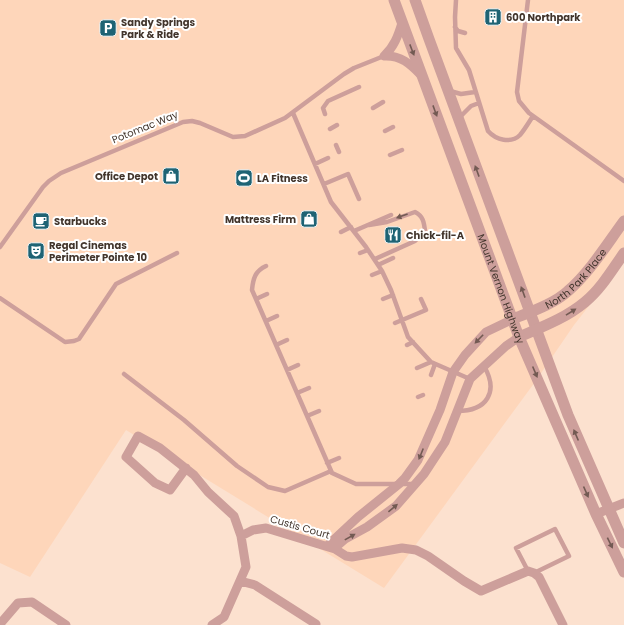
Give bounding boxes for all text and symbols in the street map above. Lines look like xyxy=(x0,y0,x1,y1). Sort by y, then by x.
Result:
building icon: 600 Northpark xyxy=(483,7,503,27)
place label: 600 Northpark xyxy=(506,10,581,25)
place label: Sandy Springs Park & Ride xyxy=(121,15,196,42)
parking icon: Sandy Springs Park & Ride xyxy=(98,18,118,38)
one-way arrow xyxy=(409,44,415,56)
one-way arrow xyxy=(432,106,438,118)
street label: Potomac Way xyxy=(110,107,181,147)
one-way arrow xyxy=(474,164,480,176)
shop icon: Office Depot xyxy=(161,166,181,186)
sports icon: LA Fitness xyxy=(234,168,254,188)
place label: Office Depot xyxy=(95,169,158,184)
place label: LA Fitness xyxy=(257,171,308,186)
shop icon: Mattress Firm xyxy=(299,209,319,229)
cafe icon: Starbucks xyxy=(31,211,51,231)
place label: Mattress Firm xyxy=(225,212,296,227)
one-way arrow xyxy=(395,213,407,219)
place label: Starbucks xyxy=(54,214,107,229)
restaurant icon: Chick-fil-A xyxy=(383,225,403,245)
place label: Chick-fil-A xyxy=(406,228,465,243)
street label: Mount Vernon Highway xyxy=(474,232,529,346)
place label: Regal Cinemas Perimeter Pointe 10 xyxy=(49,238,147,265)
theatre icon: Regal Cinemas Perimeter Pointe 10 xyxy=(26,241,46,261)
street label: North Park Place xyxy=(542,245,610,312)
one-way arrow xyxy=(519,286,525,298)
one-way arrow xyxy=(565,308,577,315)
one-way arrow xyxy=(475,334,484,344)
one-way arrow xyxy=(532,367,538,379)
one-way arrow xyxy=(573,429,579,440)
one-way arrow xyxy=(418,448,424,460)
one-way arrow xyxy=(584,486,590,498)
one-way arrow xyxy=(387,503,398,512)
street label: Custis Court xyxy=(269,511,332,543)
one-way arrow xyxy=(344,533,356,540)
one-way arrow xyxy=(607,537,613,548)

